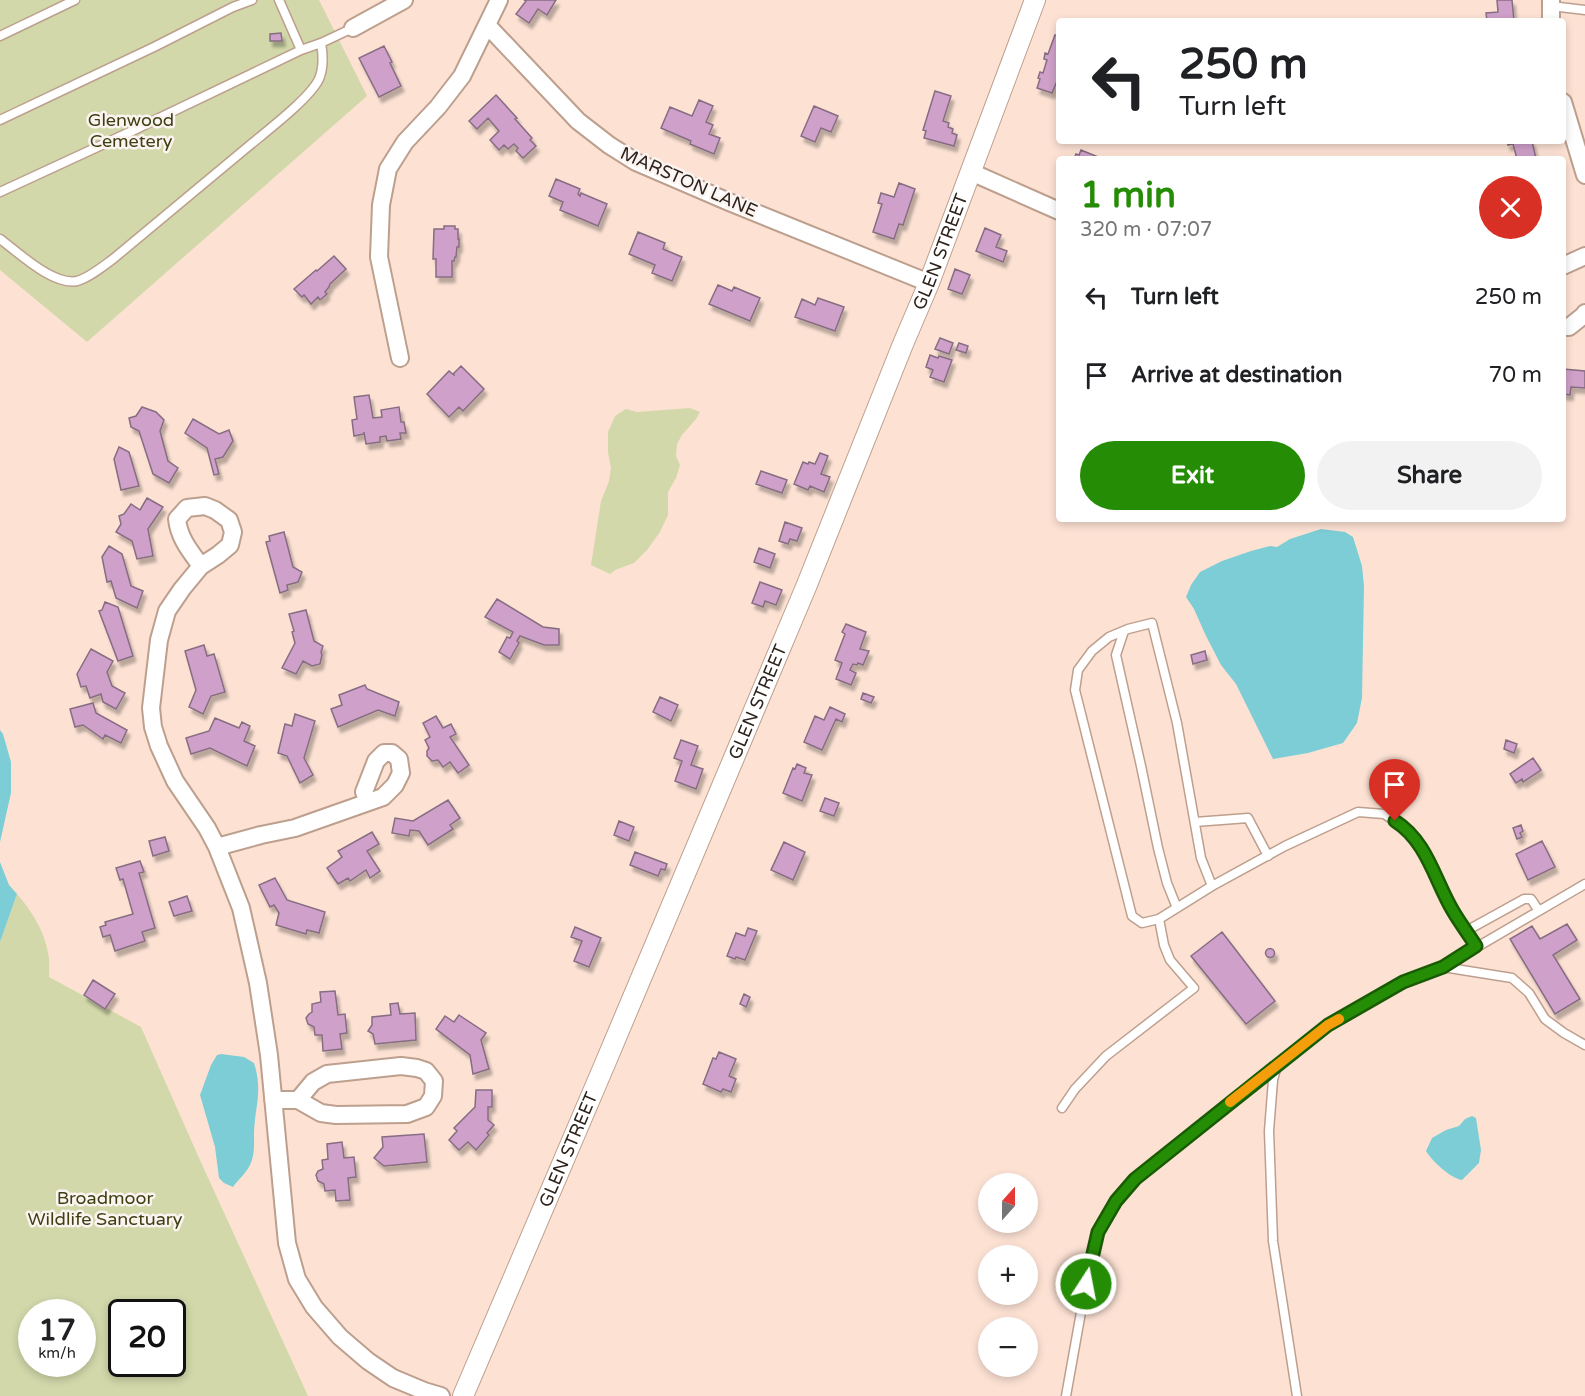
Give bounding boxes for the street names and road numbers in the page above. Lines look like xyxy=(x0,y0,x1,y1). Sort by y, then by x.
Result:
street label: MARSTON LANE xyxy=(617,142,761,222)
street label: GLEN STREET xyxy=(908,190,973,313)
street label: GLEN STREET xyxy=(724,641,792,763)
street label: GLEN STREET xyxy=(534,1089,603,1210)

